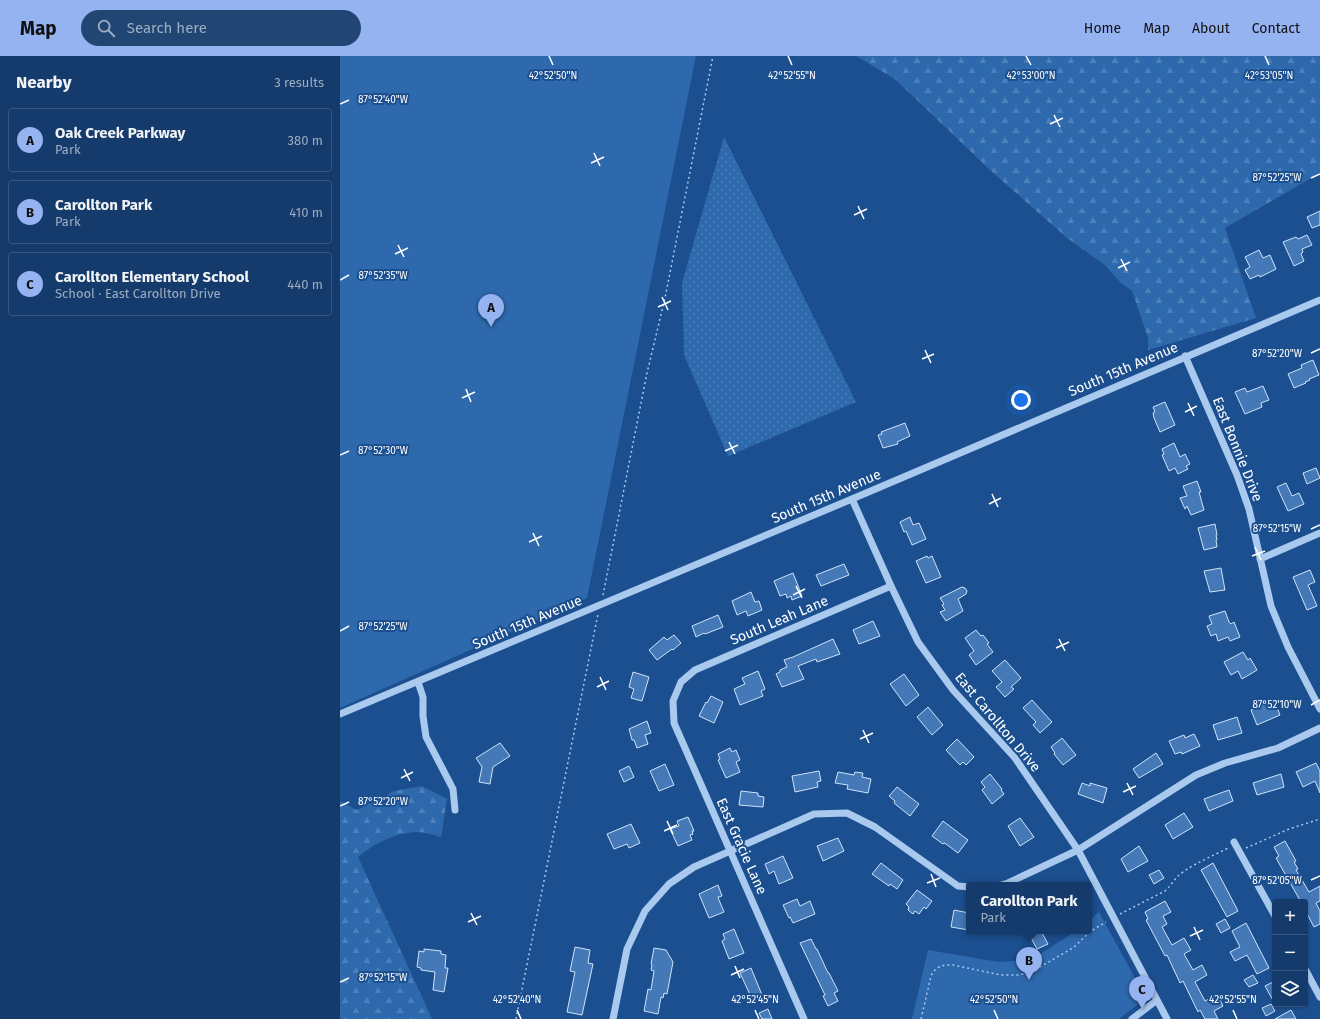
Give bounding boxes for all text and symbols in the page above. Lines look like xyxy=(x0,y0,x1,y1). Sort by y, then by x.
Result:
search box xyxy=(81,10,361,46)
text: Map xyxy=(20,17,57,40)
icon: search xyxy=(95,17,117,39)
text: Search here xyxy=(127,19,207,37)
text: Home xyxy=(1084,20,1121,37)
text: Map xyxy=(1143,20,1170,37)
text: About xyxy=(1192,20,1230,37)
text: Contact xyxy=(1252,20,1300,37)
text: 42°52'50"N xyxy=(529,70,577,82)
text: 42°52'55"N xyxy=(768,70,816,82)
text: 42°53'00"N xyxy=(1006,70,1056,82)
text: 42°53'05"N xyxy=(1245,70,1293,82)
text: Nearby xyxy=(16,72,71,93)
text: 3 results xyxy=(274,75,324,90)
text: 87°52'40"W xyxy=(358,94,409,106)
text: Oak Creek Parkway xyxy=(55,124,185,142)
text: A xyxy=(26,133,34,148)
text: 380 m xyxy=(288,133,323,148)
text: Park xyxy=(55,142,81,157)
text: 87°52'25"W xyxy=(1252,172,1302,184)
text: Carollton Park xyxy=(55,196,152,214)
text: B xyxy=(26,205,34,220)
text: 410 m xyxy=(289,205,323,220)
text: Park xyxy=(55,214,81,229)
text: Carollton Elementary School xyxy=(55,268,249,286)
text: 87°52'35"W xyxy=(358,270,408,282)
text: C xyxy=(26,277,34,292)
text: 440 m xyxy=(287,277,323,292)
text: School · East Carollton Drive xyxy=(55,286,221,301)
pin: A xyxy=(478,294,504,327)
street label: South 15th Avenue xyxy=(1066,339,1181,400)
text: 87°52'20"W xyxy=(1252,348,1303,360)
your location xyxy=(1011,390,1031,410)
street label: East Bonnie Drive xyxy=(1209,394,1266,504)
text: 87°52'30"W xyxy=(358,445,409,457)
street label: South 15th Avenue xyxy=(769,466,884,527)
text: 87°52'15"W xyxy=(1253,523,1302,535)
street label: South 15th Avenue xyxy=(470,592,585,653)
street label: South Leah Lane xyxy=(728,592,831,649)
text: 87°52'25"W xyxy=(358,621,408,633)
street label: East Carollton Drive xyxy=(951,669,1044,775)
text: 87°52'10"W xyxy=(1252,699,1302,711)
street label: East Gracie Lane xyxy=(713,795,770,897)
text: 87°52'20"W xyxy=(358,796,409,808)
text: 87°52'05"W xyxy=(1252,875,1303,887)
popup xyxy=(966,882,1092,934)
text: Carollton Park xyxy=(980,892,1078,910)
map controls xyxy=(1272,899,1308,1007)
button: + xyxy=(1272,899,1308,935)
text: Park xyxy=(980,910,1006,925)
button: − xyxy=(1272,935,1308,971)
pin: B xyxy=(1016,947,1042,980)
button: layers xyxy=(1272,971,1308,1007)
text: 87°52'15"W xyxy=(359,972,408,984)
pin: C xyxy=(1129,976,1155,1009)
text: 42°52'40"N xyxy=(493,994,541,1006)
text: 42°52'45"N xyxy=(731,994,779,1006)
text: 42°52'50"N xyxy=(970,994,1018,1006)
text: 42°52'55"N xyxy=(1209,994,1257,1006)

